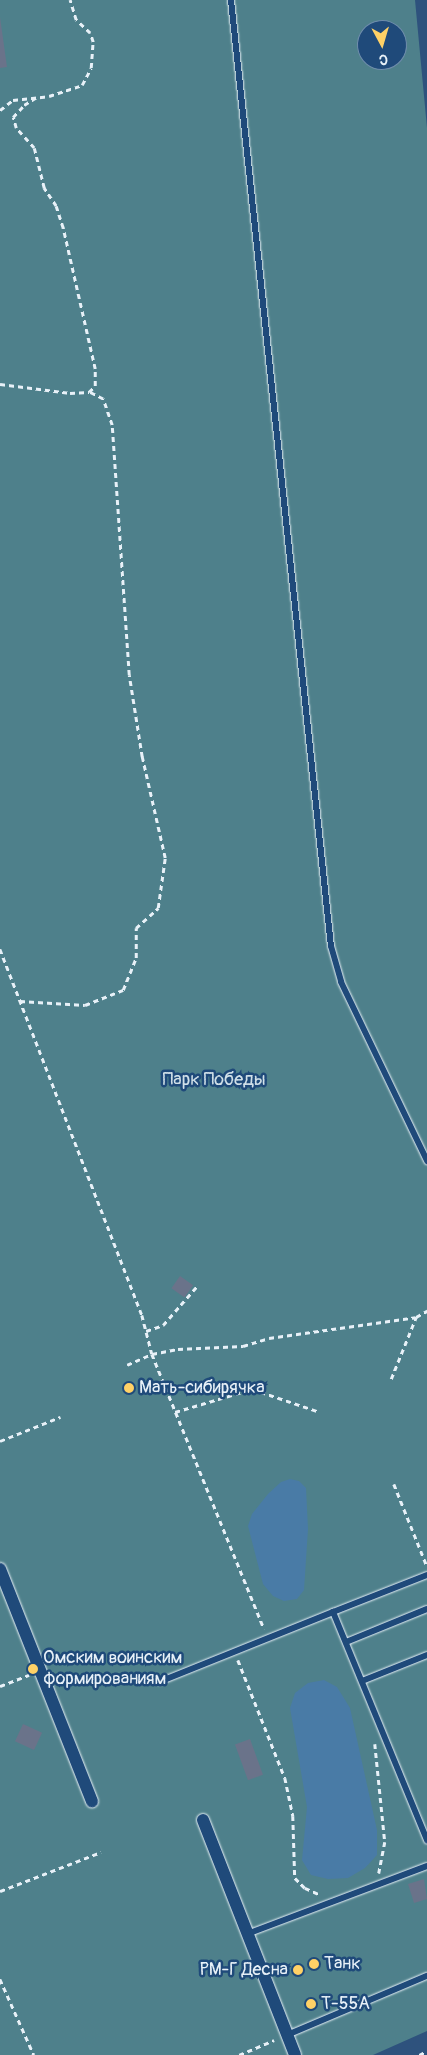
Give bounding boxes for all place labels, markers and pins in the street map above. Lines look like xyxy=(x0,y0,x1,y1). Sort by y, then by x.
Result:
place label: Мать-сибирячка xyxy=(139,1377,264,1399)
marker: Мать-сибирячка xyxy=(123,1382,135,1394)
place label: Омским воинским формированиям xyxy=(43,1648,182,1690)
marker: Омским воинским формированиям xyxy=(27,1663,39,1675)
place label: Танк xyxy=(324,1953,361,1975)
marker: Танк xyxy=(308,1958,320,1970)
place label: РМ-Г Десна xyxy=(200,1959,288,1981)
marker: РМ-Г Десна xyxy=(292,1964,304,1976)
place label: Т-55А xyxy=(321,1993,370,2015)
marker: Т-55А xyxy=(305,1998,317,2010)

